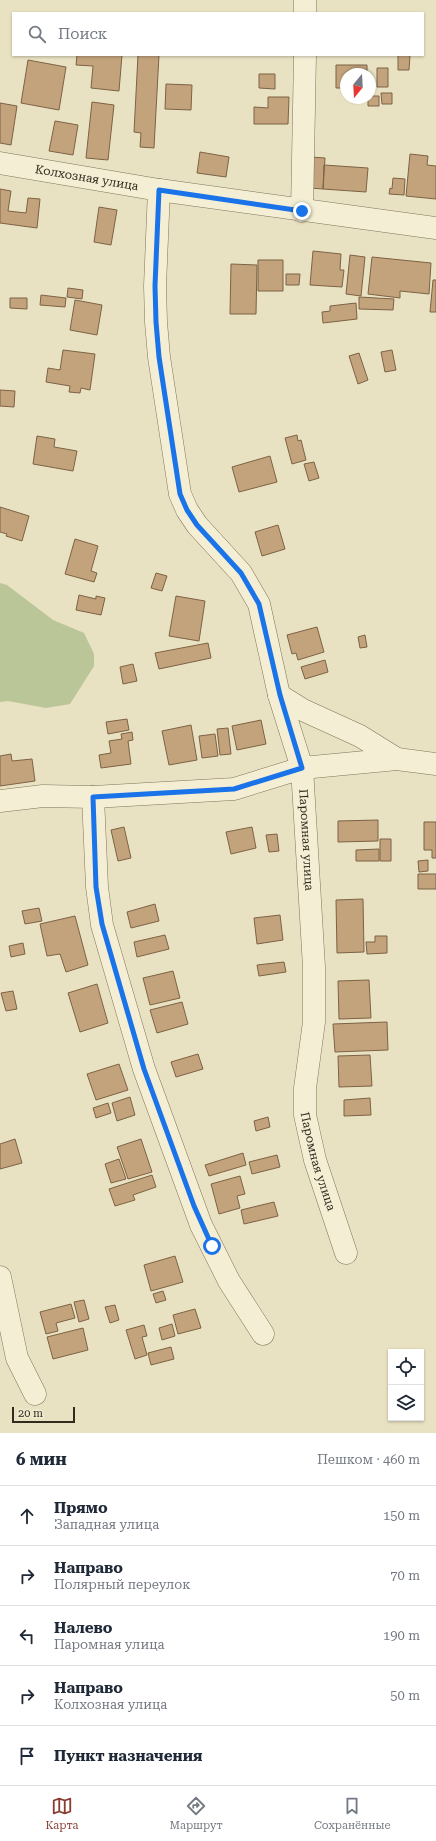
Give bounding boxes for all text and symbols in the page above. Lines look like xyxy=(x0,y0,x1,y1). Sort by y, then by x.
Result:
search box xyxy=(12,12,424,56)
icon: search xyxy=(26,23,48,45)
text: Поиск xyxy=(58,25,107,43)
north arrow xyxy=(340,68,376,104)
street label: Колхозная улица xyxy=(34,162,140,193)
route end xyxy=(293,202,311,220)
street label: Паромная улица xyxy=(296,788,316,892)
street label: Паромная улица xyxy=(298,1111,339,1213)
route start xyxy=(203,1237,221,1255)
map controls xyxy=(388,1349,424,1421)
button: locate xyxy=(388,1349,424,1385)
button: layers xyxy=(388,1385,424,1421)
scale bar xyxy=(12,1405,75,1424)
text: 20 m xyxy=(18,1407,43,1420)
text: 6 мин xyxy=(16,1449,67,1469)
text: Пешком · 460 m xyxy=(317,1452,420,1467)
text: Прямо xyxy=(54,1499,108,1517)
icon: ahead xyxy=(16,1505,38,1527)
text: 150 m xyxy=(383,1508,420,1523)
text: Западная улица xyxy=(54,1517,159,1532)
text: Направо xyxy=(54,1559,123,1577)
icon: right xyxy=(16,1565,38,1587)
text: 70 m xyxy=(390,1568,420,1583)
text: Полярный переулок xyxy=(54,1577,191,1592)
text: Налево xyxy=(54,1619,113,1637)
icon: left xyxy=(16,1625,38,1647)
text: 190 m xyxy=(383,1628,420,1643)
text: Паромная улица xyxy=(54,1637,165,1652)
text: Направо xyxy=(54,1679,123,1697)
icon: right xyxy=(16,1685,38,1707)
text: 50 m xyxy=(390,1688,420,1703)
text: Колхозная улица xyxy=(54,1697,167,1712)
icon: arrive xyxy=(16,1745,38,1767)
text: Пункт назначения xyxy=(54,1747,202,1765)
tab: Карта xyxy=(46,1795,78,1832)
tab: Маршрут xyxy=(170,1795,223,1832)
tab: Сохранённые xyxy=(314,1795,390,1832)

